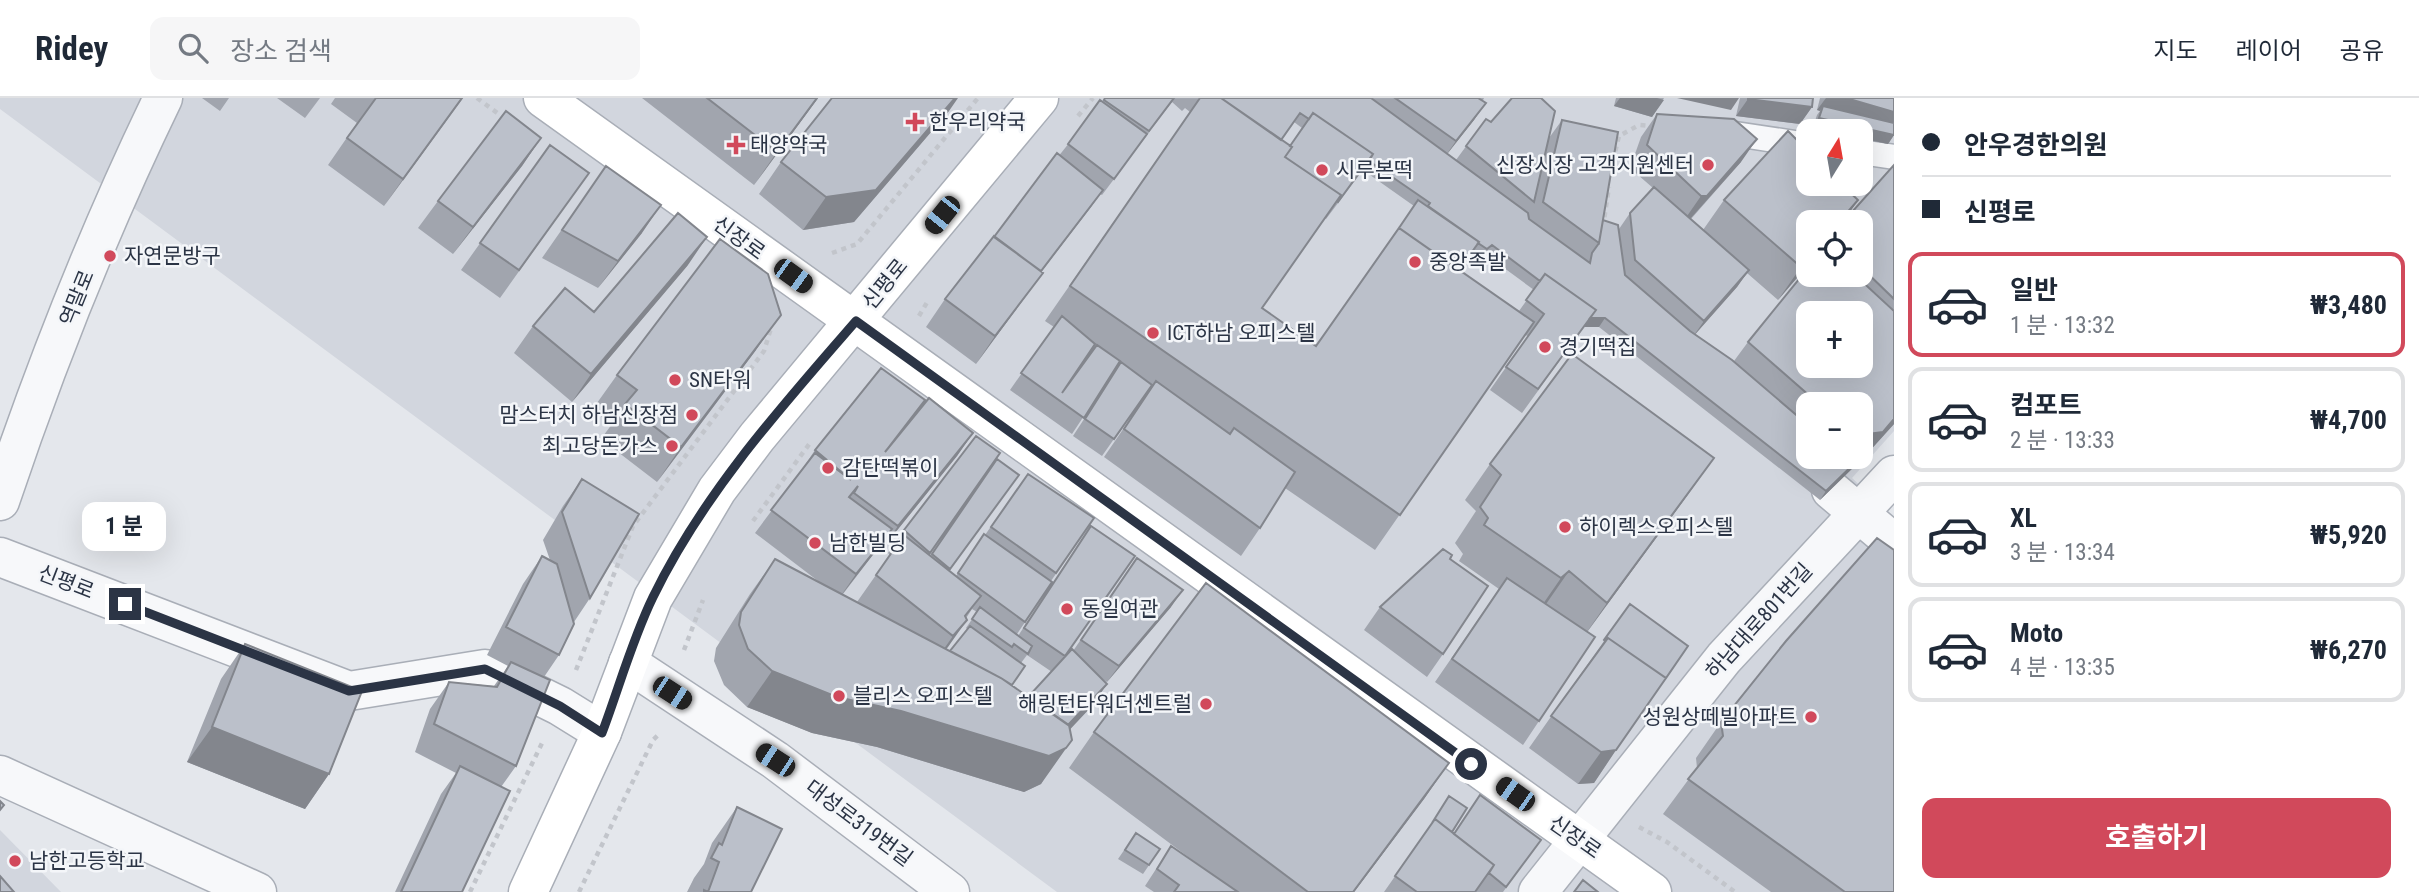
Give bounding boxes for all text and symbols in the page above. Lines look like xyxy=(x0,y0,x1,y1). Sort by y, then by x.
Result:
search box xyxy=(150,17,640,80)
text: Ridey xyxy=(35,29,108,68)
icon: search xyxy=(174,29,212,67)
text: 장소 검색 xyxy=(230,36,332,66)
text: 지도 xyxy=(2153,37,2198,65)
text: 레이어 xyxy=(2236,37,2302,65)
text: 공유 xyxy=(2340,37,2384,65)
place label: 한우리약국 xyxy=(929,110,1026,134)
marker: 한우리약국 xyxy=(907,114,923,130)
north arrow xyxy=(1796,119,1872,196)
map controls xyxy=(1796,119,1873,469)
text: 안우경한의원 xyxy=(1964,130,2108,160)
place label: 태양약국 xyxy=(750,133,827,157)
marker: 태양약국 xyxy=(728,137,744,153)
place label: 신장시장 고객지원센터 xyxy=(1496,153,1694,177)
marker: 신장시장 고객지원센터 xyxy=(1700,157,1716,173)
place label: 시루본떡 xyxy=(1336,158,1413,182)
marker: 시루본떡 xyxy=(1314,162,1330,178)
car xyxy=(921,192,964,238)
text: 신평로 xyxy=(1964,197,2036,227)
button: locate xyxy=(1796,210,1873,287)
street label: 신장로 xyxy=(708,211,770,265)
place label: 자연문방구 xyxy=(124,244,221,268)
marker: 자연문방구 xyxy=(102,248,118,264)
place label: 중앙족발 xyxy=(1429,250,1506,274)
street label: 신평로 xyxy=(857,254,913,314)
marker: 중앙족발 xyxy=(1407,254,1423,270)
car xyxy=(770,255,817,297)
street label: 역말로 xyxy=(55,267,99,329)
icon: car xyxy=(1926,273,1989,336)
text: 일반 xyxy=(2010,275,2058,305)
text: ₩3,480 xyxy=(2310,290,2387,320)
button: + xyxy=(1796,301,1873,378)
text: 1 분 · 13:32 xyxy=(2010,312,2115,339)
place label: ICT하남 오피스텔 xyxy=(1167,321,1316,345)
marker: ICT하남 오피스텔 xyxy=(1145,325,1161,341)
place label: 경기떡집 xyxy=(1559,335,1636,359)
marker: 경기떡집 xyxy=(1537,339,1553,355)
place label: SN타워 xyxy=(689,368,752,392)
marker: SN타워 xyxy=(667,372,683,388)
icon: car xyxy=(1926,388,1989,451)
text: 컴포트 xyxy=(2010,390,2082,420)
button: − xyxy=(1796,392,1873,469)
place label: 맘스터치 하남신장점 xyxy=(499,403,678,427)
text: ₩4,700 xyxy=(2310,405,2387,435)
marker: 맘스터치 하남신장점 xyxy=(684,407,700,423)
text: 2 분 · 13:33 xyxy=(2010,427,2115,454)
place label: 최고당돈가스 xyxy=(542,434,658,458)
marker: 최고당돈가스 xyxy=(664,438,680,454)
place label: 감탄떡볶이 xyxy=(842,456,939,480)
marker: 감탄떡볶이 xyxy=(820,460,836,476)
callout: 1 분 xyxy=(83,503,167,552)
icon: car xyxy=(1926,503,1989,566)
text: XL xyxy=(2010,503,2037,533)
text: 1 분 xyxy=(105,513,143,540)
place label: 하이렉스오피스텔 xyxy=(1579,515,1734,539)
marker: 하이렉스오피스텔 xyxy=(1557,519,1573,535)
text: ₩5,920 xyxy=(2310,520,2387,550)
place label: 남한빌딩 xyxy=(829,531,906,555)
marker: 남한빌딩 xyxy=(807,535,823,551)
text: 3 분 · 13:34 xyxy=(2010,539,2115,566)
street label: 하남대로801번길 xyxy=(1701,558,1817,684)
street label: 신평로 xyxy=(35,560,97,604)
route end xyxy=(109,588,141,620)
place label: 동일여관 xyxy=(1081,597,1158,621)
marker: 동일여관 xyxy=(1059,601,1075,617)
icon: car xyxy=(1926,618,1989,681)
text: Moto xyxy=(2010,618,2063,648)
text: ₩6,270 xyxy=(2310,635,2387,665)
text: 4 분 · 13:35 xyxy=(2010,654,2115,681)
car xyxy=(649,673,696,713)
place label: 블리스 오피스텔 xyxy=(853,684,993,708)
marker: 블리스 오피스텔 xyxy=(831,688,847,704)
place label: 해링턴타워더센트럴 xyxy=(1018,692,1192,716)
marker: 해링턴타워더센트럴 xyxy=(1198,696,1214,712)
place label: 성원상떼빌아파트 xyxy=(1642,705,1797,729)
marker: 성원상떼빌아파트 xyxy=(1803,709,1819,725)
car xyxy=(752,740,799,780)
route start xyxy=(1455,748,1487,780)
car xyxy=(1492,773,1539,815)
street label: 대성로319번길 xyxy=(801,775,917,871)
button: 호출하기 xyxy=(1922,798,2391,878)
street label: 신장로 xyxy=(1544,811,1606,863)
place label: 남한고등학교 xyxy=(29,849,145,873)
marker: 남한고등학교 xyxy=(7,853,23,869)

